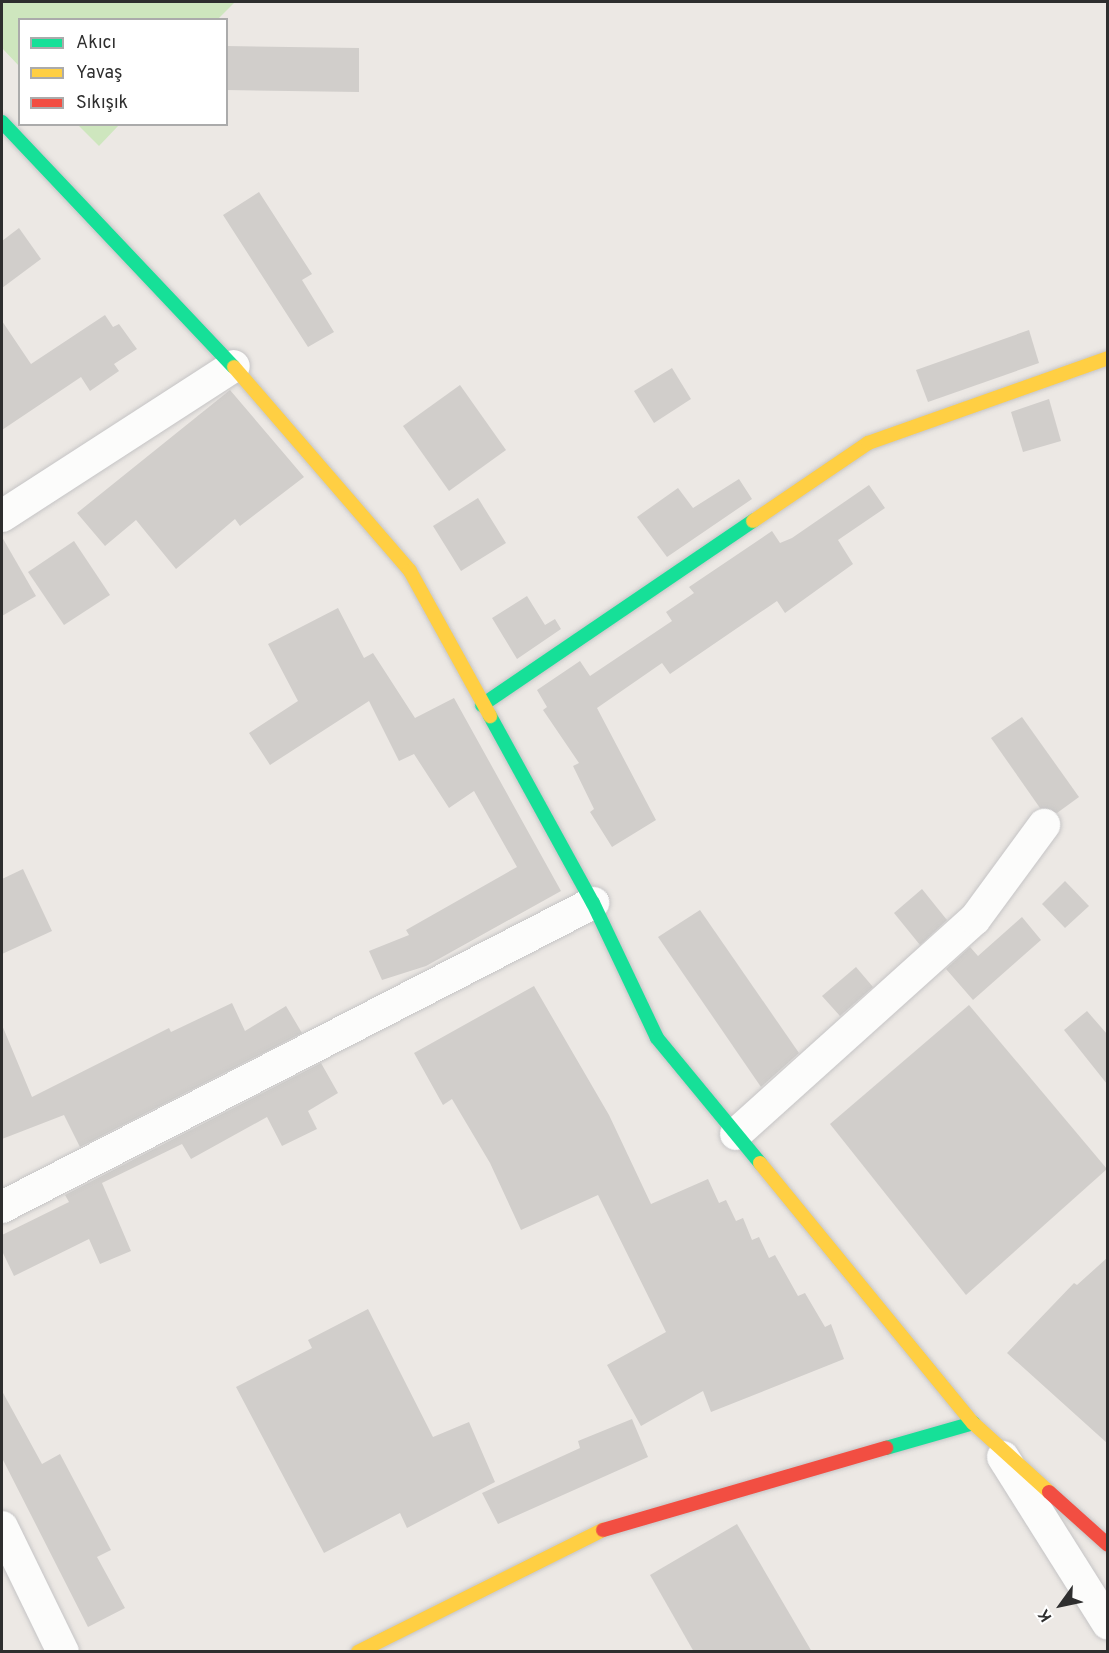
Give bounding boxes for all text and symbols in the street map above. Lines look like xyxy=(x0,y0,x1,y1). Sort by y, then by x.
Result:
legend xyxy=(18,18,228,126)
text: Akıcı xyxy=(76,32,116,55)
text: Yavaş xyxy=(76,62,122,85)
text: Sıkışık xyxy=(76,92,128,115)
north arrow xyxy=(1031,1575,1091,1635)
text: K xyxy=(1034,1605,1057,1625)

